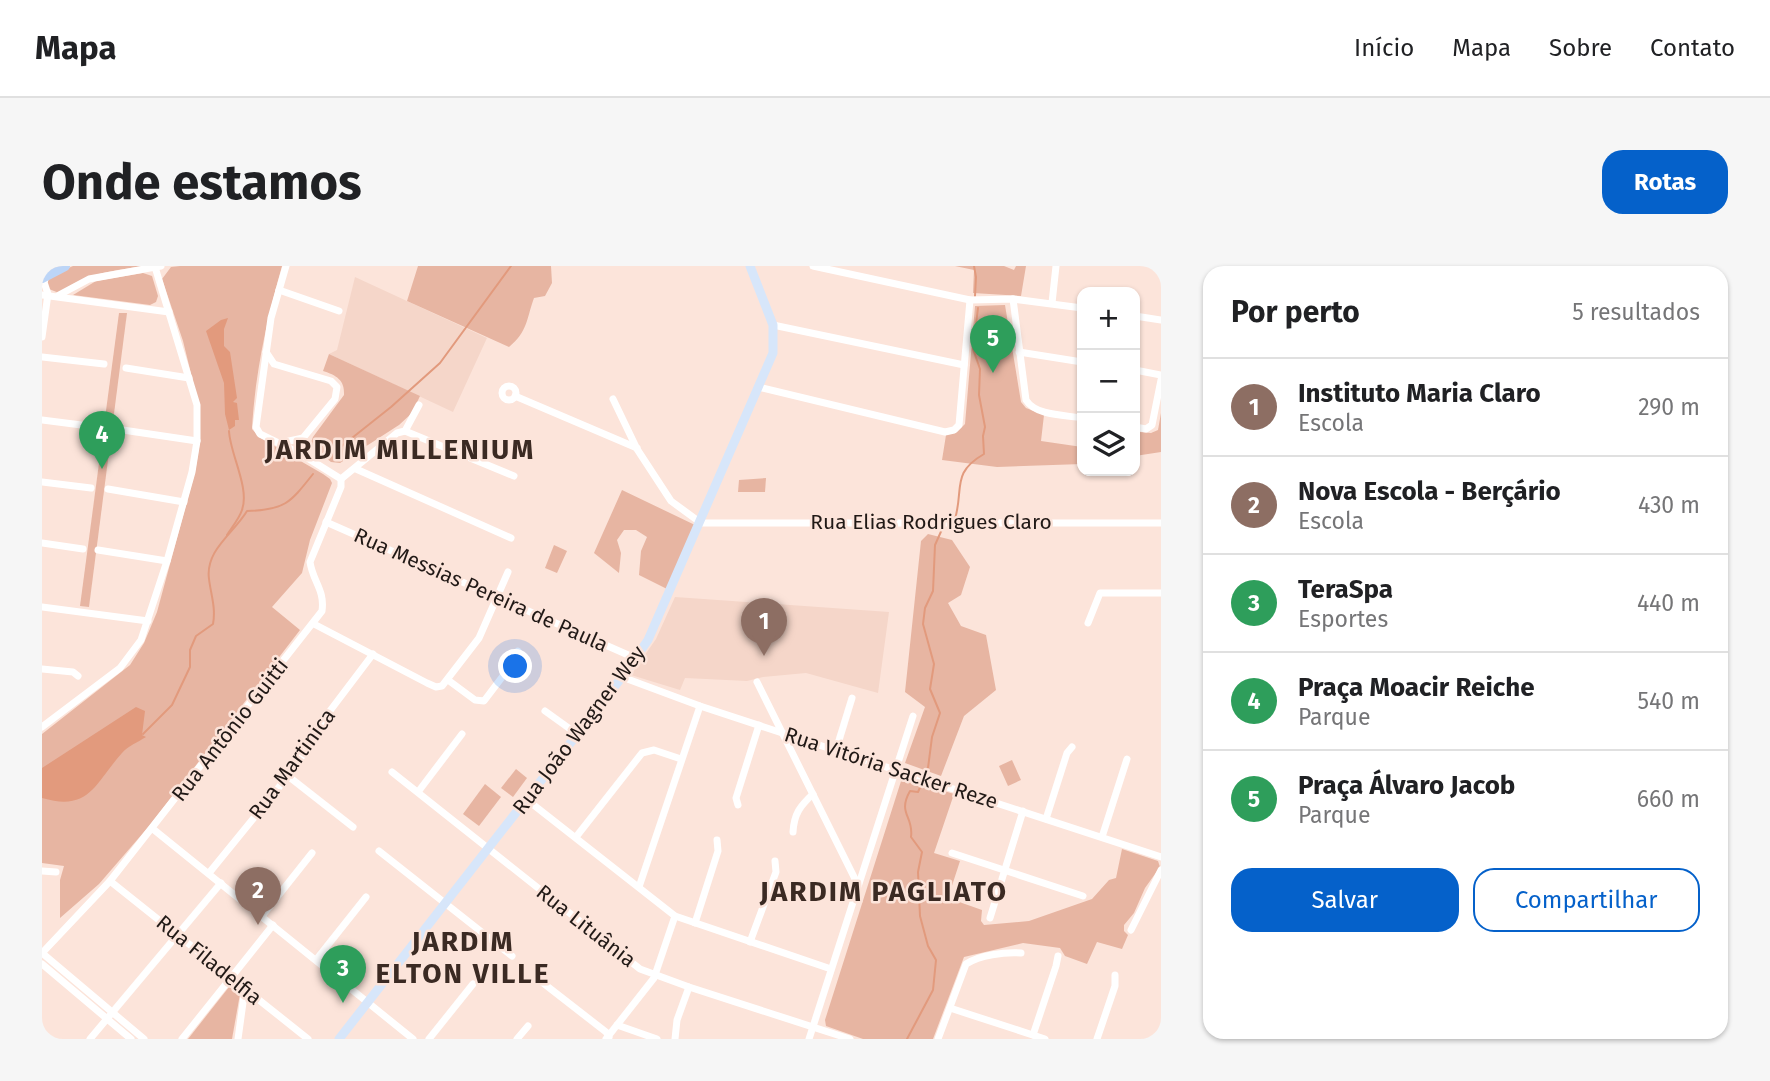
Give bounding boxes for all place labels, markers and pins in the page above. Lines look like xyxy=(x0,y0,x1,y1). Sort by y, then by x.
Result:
pin: 5 xyxy=(970,315,1016,373)
pin: 4 xyxy=(79,411,125,469)
pin: 1 xyxy=(741,598,787,656)
pin: 2 xyxy=(235,867,281,925)
pin: 3 xyxy=(320,945,366,1003)

